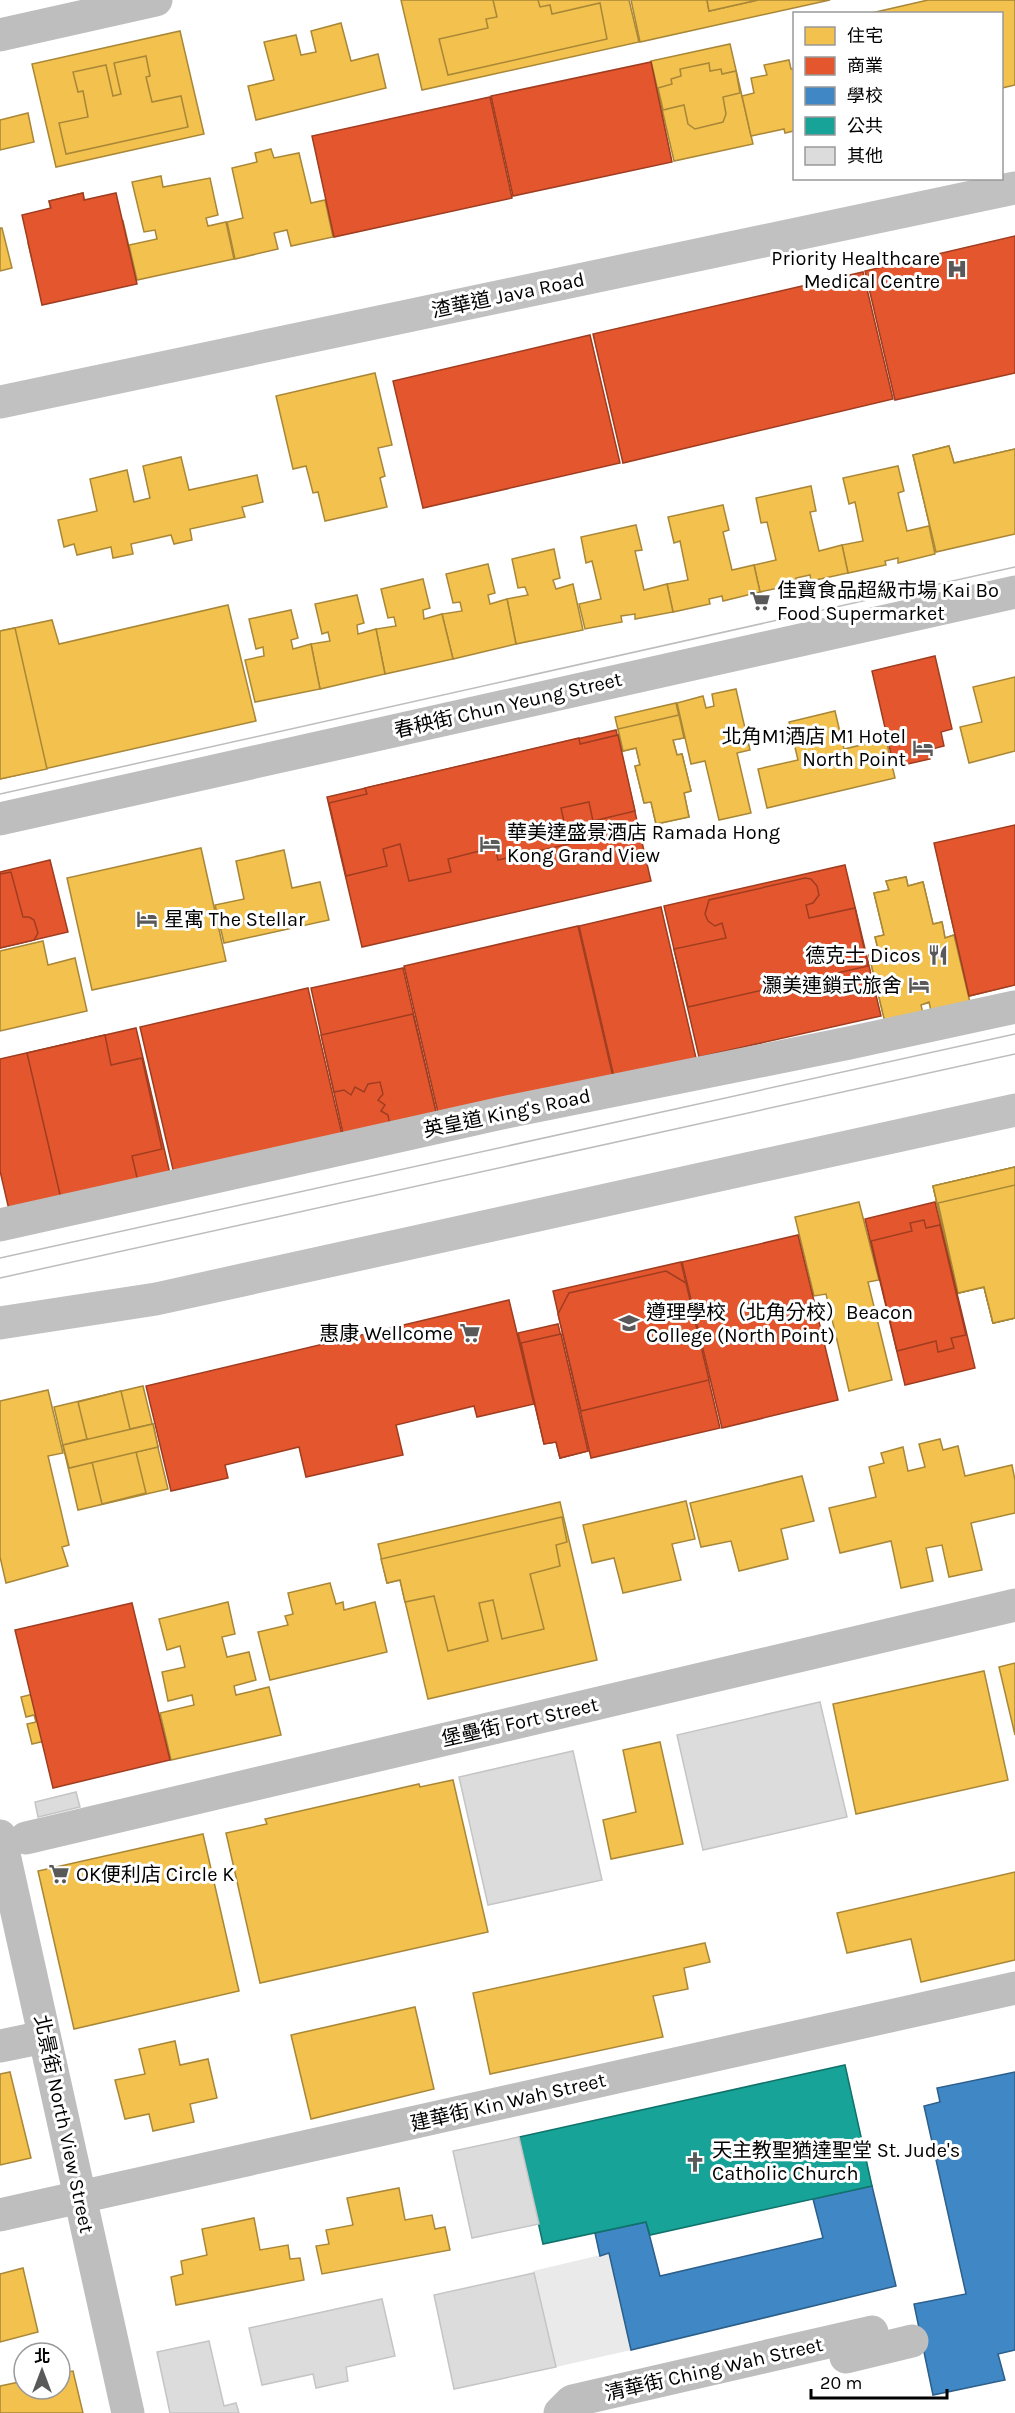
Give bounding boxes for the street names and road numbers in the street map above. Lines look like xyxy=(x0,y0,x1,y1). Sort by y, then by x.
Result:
street label: 渣華道 Java Road xyxy=(429,268,587,322)
street label: 春秧街 Chun Yeung Street xyxy=(392,667,625,742)
street label: 英皇道 King's Road xyxy=(421,1084,593,1142)
street label: 堡壘街 Fort Street xyxy=(439,1693,601,1751)
street label: 北景街 North View Street xyxy=(30,2013,98,2236)
street label: 建華街 Kin Wah Street xyxy=(408,2068,608,2136)
street label: 清華街 Ching Wah Street xyxy=(603,2333,826,2405)

